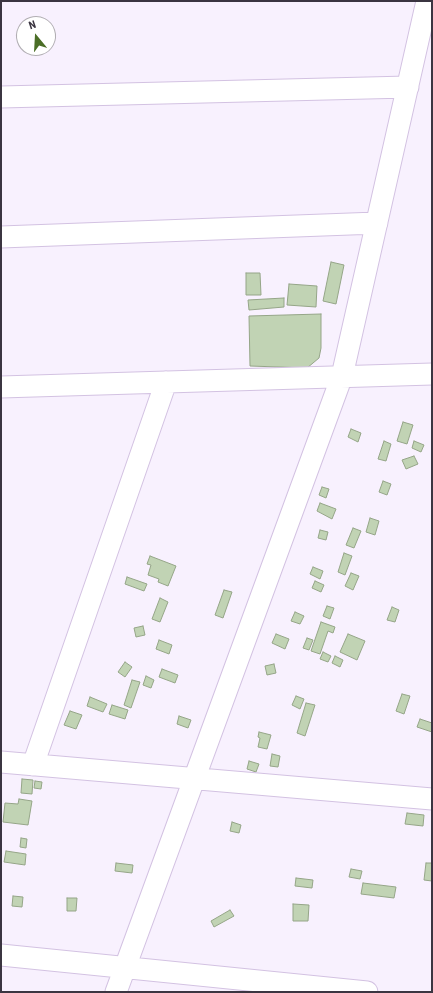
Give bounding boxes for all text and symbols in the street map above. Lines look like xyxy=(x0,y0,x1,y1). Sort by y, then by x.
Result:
north arrow xyxy=(16,16,56,56)
text: N xyxy=(27,18,38,32)

